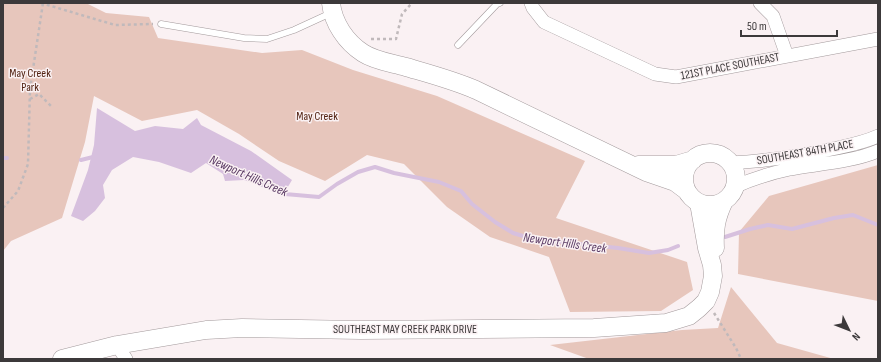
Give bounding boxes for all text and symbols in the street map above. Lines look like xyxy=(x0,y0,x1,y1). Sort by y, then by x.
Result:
scale bar xyxy=(741,12,837,38)
text: 50 m xyxy=(747,19,767,34)
street label: 121ST PLACE SOUTHEAST xyxy=(679,50,781,83)
park label: May Creek Park xyxy=(9,66,51,95)
park label: May Creek xyxy=(296,109,338,124)
street label: SOUTHEAST 84TH PLACE xyxy=(756,137,855,168)
water label: Newport Hills Creek xyxy=(207,152,291,201)
water label: Newport Hills Creek xyxy=(522,229,609,257)
north arrow xyxy=(829,310,869,350)
street label: SOUTHEAST MAY CREEK PARK DRIVE xyxy=(333,322,477,337)
text: N xyxy=(849,330,863,343)

